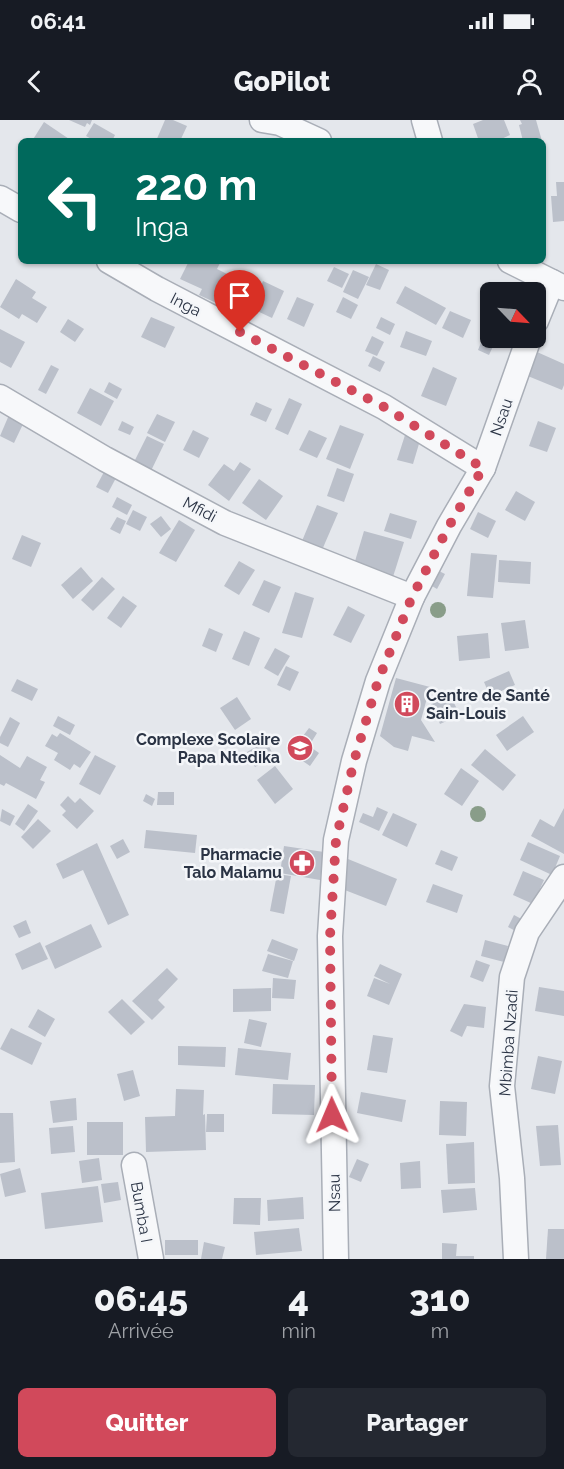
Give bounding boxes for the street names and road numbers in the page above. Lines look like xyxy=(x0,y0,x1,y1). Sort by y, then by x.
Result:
street label: Inga xyxy=(167,289,204,320)
street label: Nsau xyxy=(486,396,517,438)
street label: Mfidi xyxy=(180,493,220,526)
street label: Mbimba Nzadi xyxy=(495,989,522,1097)
street label: Nsau xyxy=(325,1174,344,1212)
street label: Bumba I xyxy=(127,1180,156,1244)

